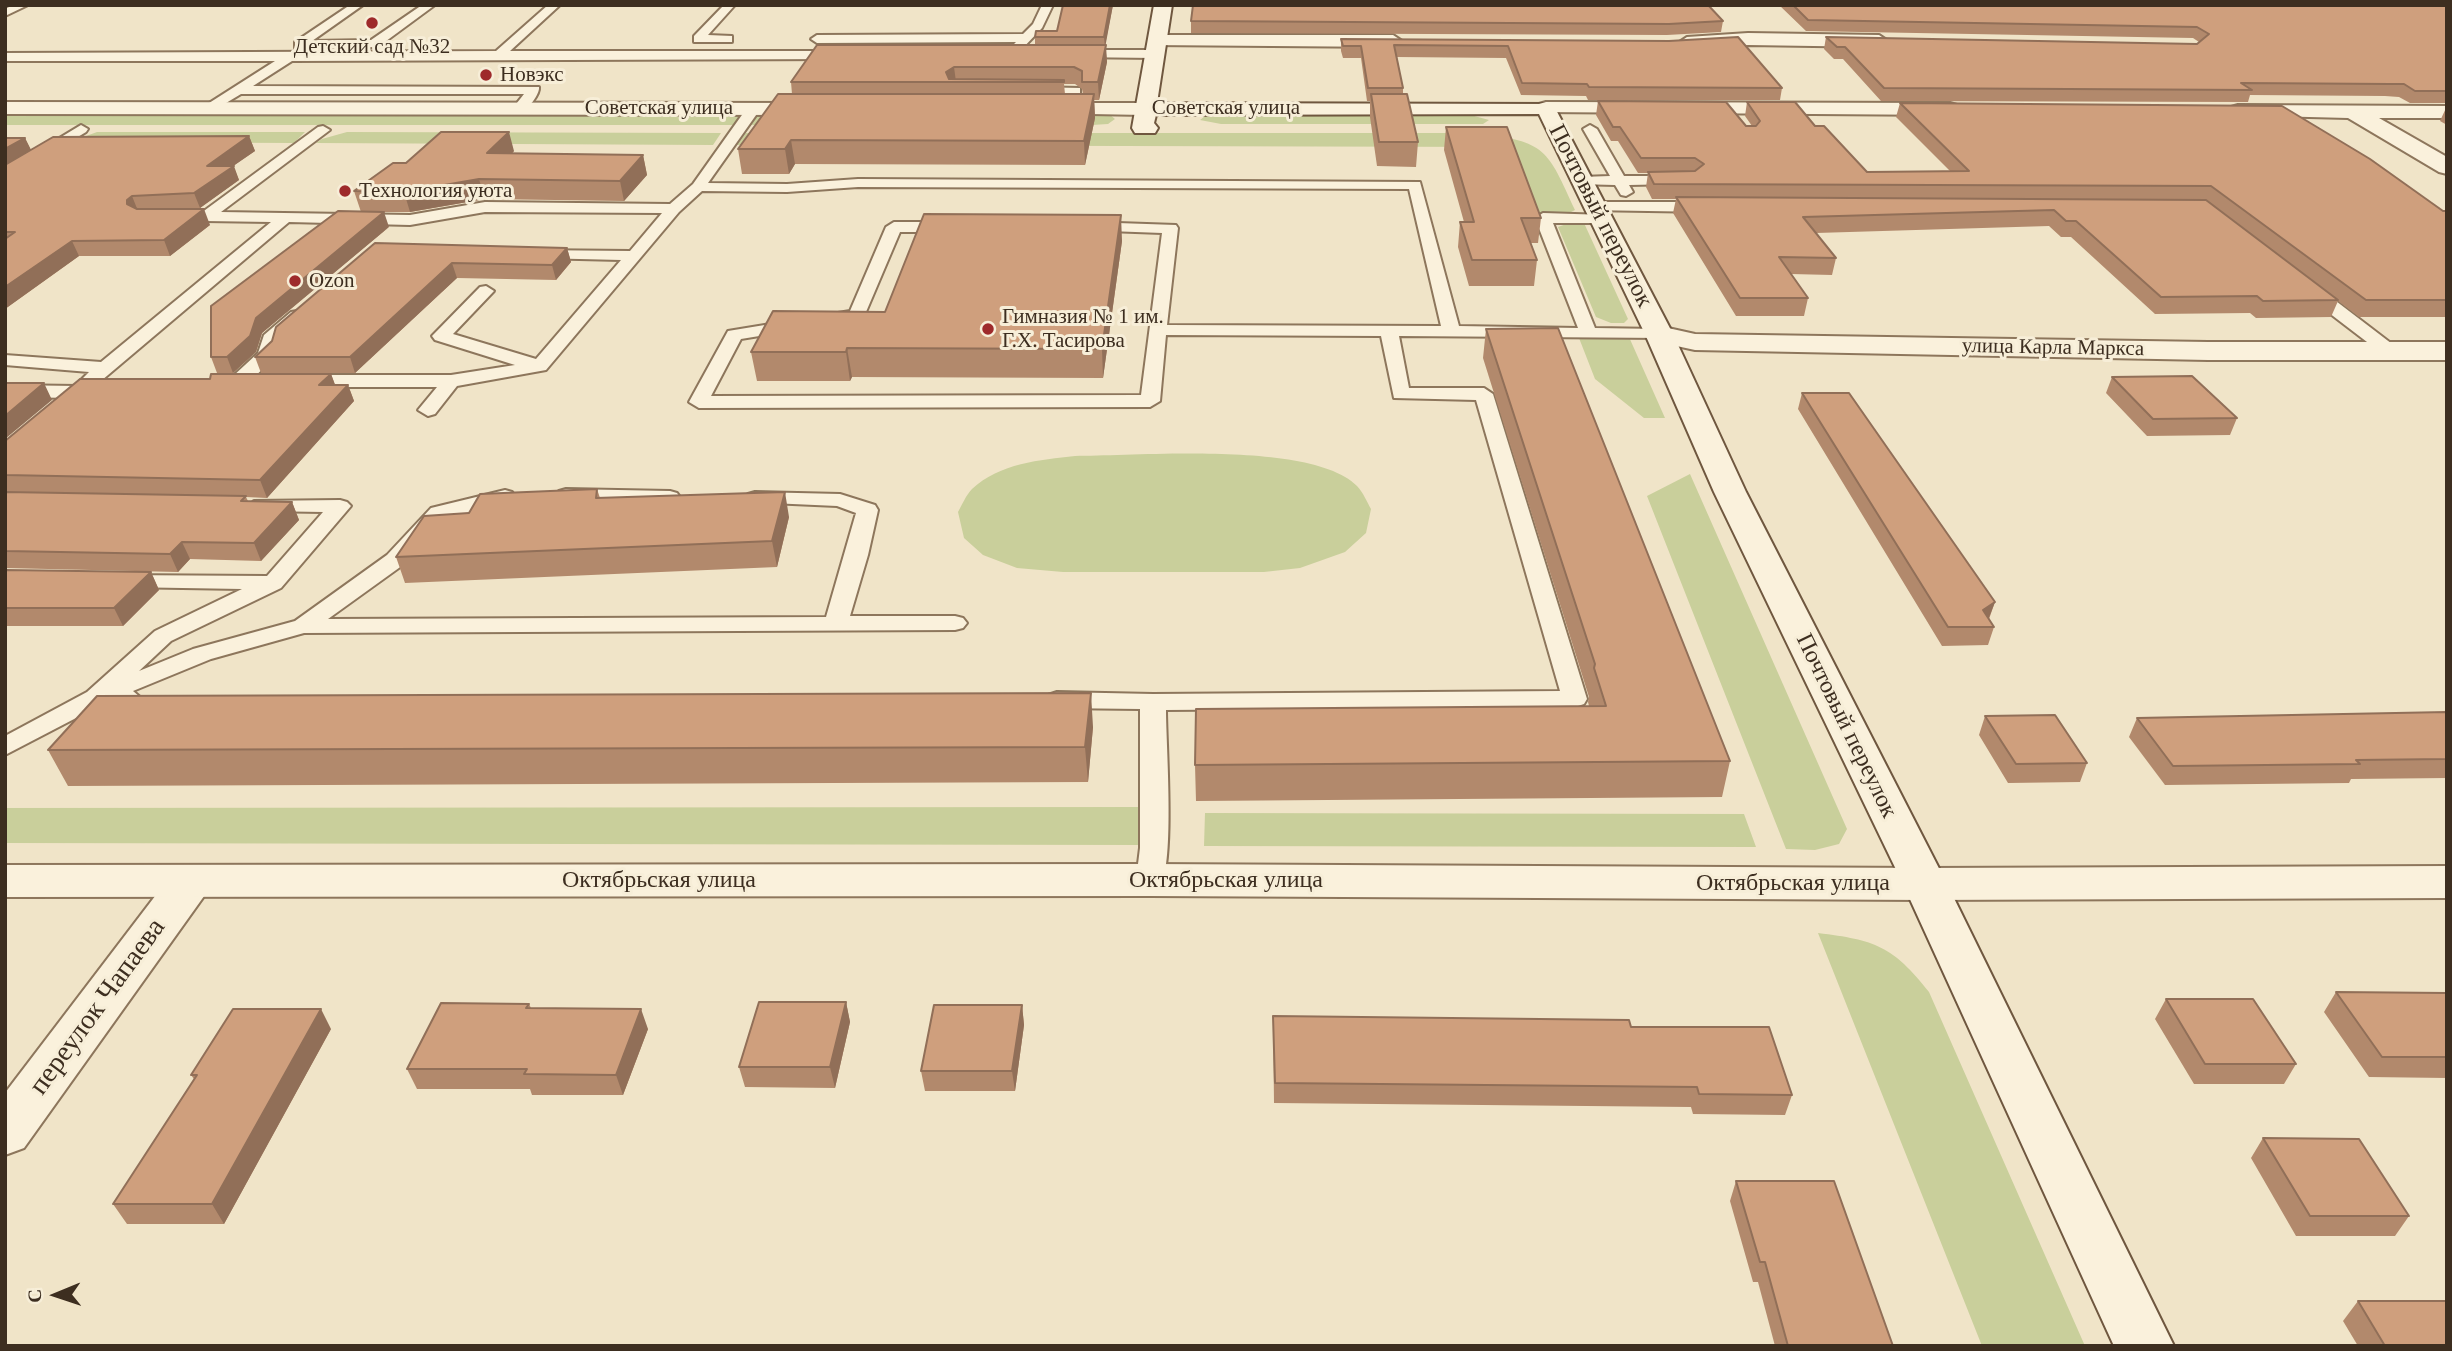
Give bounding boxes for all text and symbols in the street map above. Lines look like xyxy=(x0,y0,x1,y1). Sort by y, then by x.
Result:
marker: Детский сад №32 xyxy=(364,15,380,31)
place label: Детский сад №32 xyxy=(294,34,450,60)
place label: Новэкс xyxy=(500,62,564,88)
marker: Новэкс xyxy=(478,67,494,83)
street label: Советская улица xyxy=(585,95,733,121)
street label: Советская улица xyxy=(1152,95,1300,121)
street label: Почтовый переулок xyxy=(1541,120,1659,312)
place label: Технология уюта xyxy=(359,178,512,204)
marker: Технология уюта xyxy=(337,183,353,199)
place label: Ozon xyxy=(309,268,354,294)
marker: Ozon xyxy=(287,273,303,289)
place label: Гимназия № 1 им. Г.Х. Тасирова xyxy=(1002,304,1164,354)
marker: Гимназия № 1 им. Г.Х. Тасирова xyxy=(980,321,996,337)
street label: улица Карла Маркса xyxy=(1962,334,2144,362)
street label: Почтовый переулок xyxy=(1789,629,1903,823)
street label: Октябрьская улица xyxy=(562,867,756,895)
street label: Октябрьская улица xyxy=(1129,867,1323,895)
street label: Октябрьская улица xyxy=(1696,870,1890,898)
street label: переулок Чапаева xyxy=(23,912,173,1102)
north arrow xyxy=(21,1260,91,1330)
text: С xyxy=(24,1289,45,1303)

